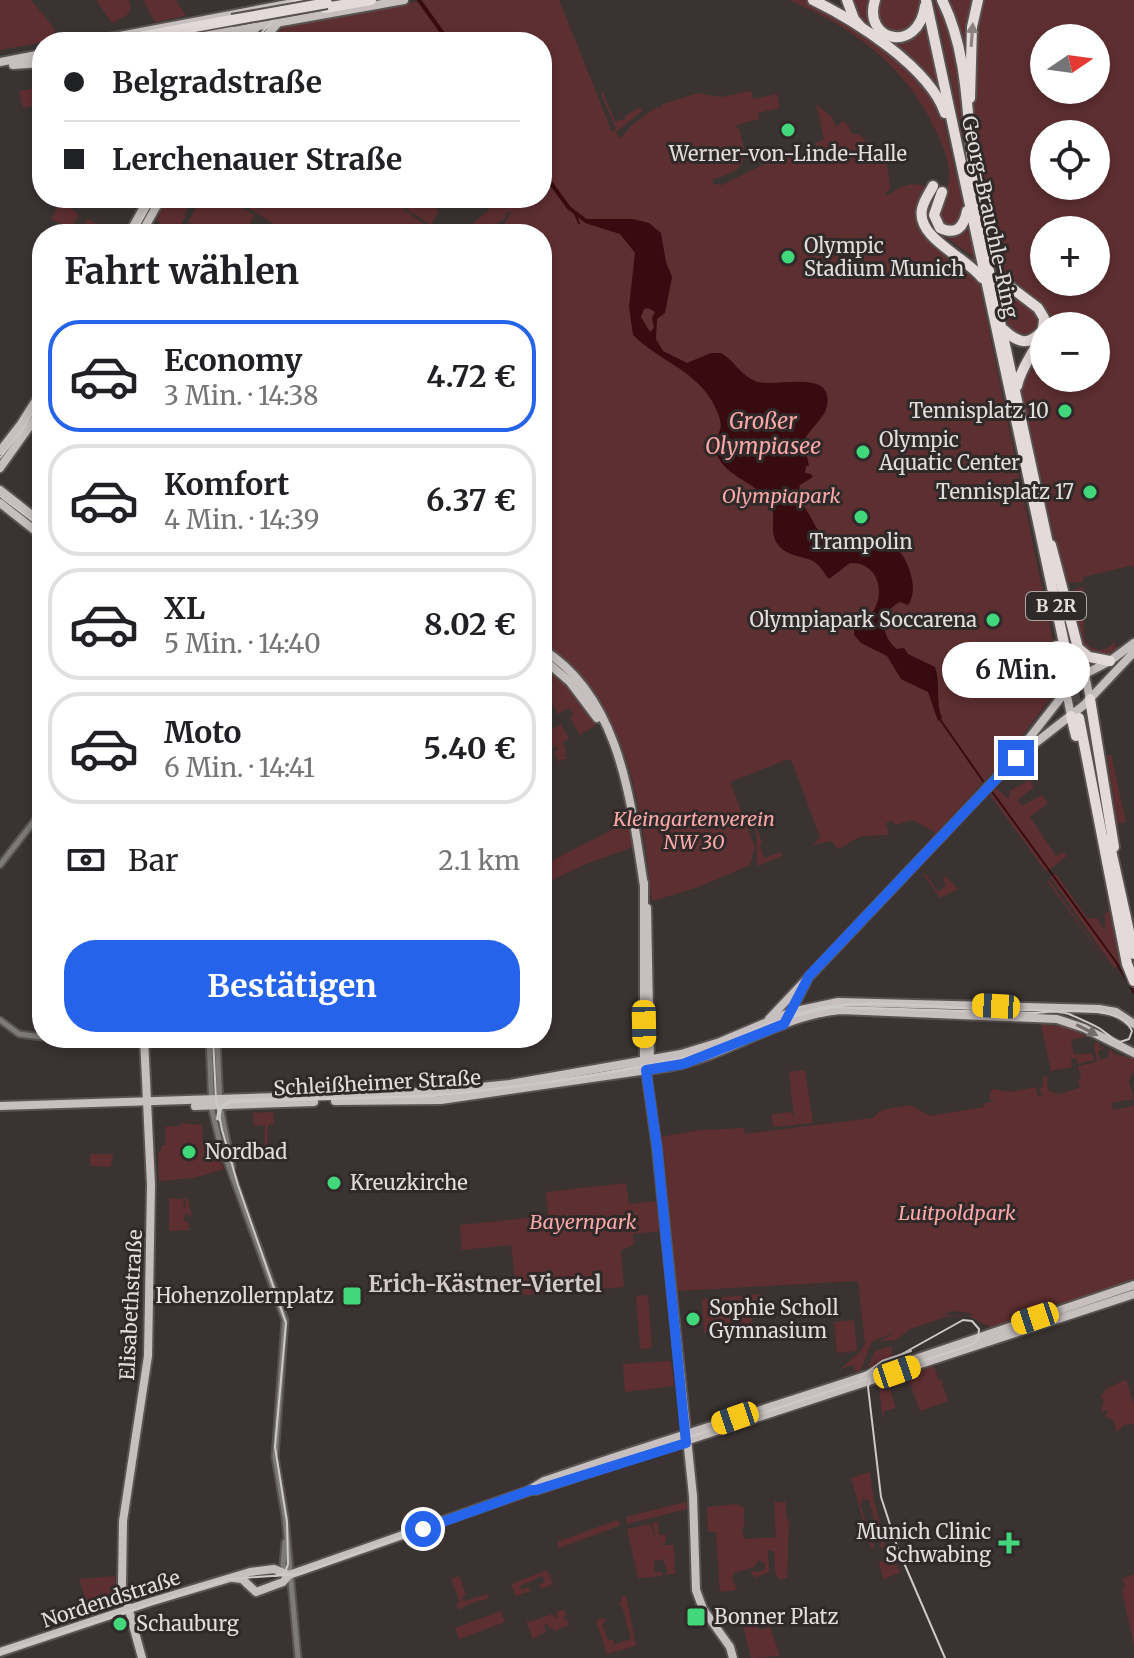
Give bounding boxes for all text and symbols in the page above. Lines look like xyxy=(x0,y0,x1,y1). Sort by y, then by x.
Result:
one-way arrow xyxy=(966,23,979,48)
north arrow xyxy=(1030,24,1110,104)
map controls xyxy=(1030,24,1110,392)
text: Belgradstraße xyxy=(112,63,322,101)
street label: Georg-Brauchle-Ring xyxy=(957,113,1024,320)
button: locate xyxy=(1030,120,1110,200)
marker: Werner-von-Linde-Halle xyxy=(779,121,797,139)
text: Lerchenauer Straße xyxy=(112,140,402,178)
place label: Werner-von-Linde-Halle xyxy=(668,141,907,166)
button: + xyxy=(1030,216,1110,296)
place label: Olympic Stadium Munich xyxy=(804,233,964,281)
marker: Olympic Stadium Munich xyxy=(779,248,797,266)
text: Fahrt wählen xyxy=(64,249,299,294)
button: − xyxy=(1030,312,1110,392)
icon: car xyxy=(68,340,140,412)
text: Economy xyxy=(164,341,302,379)
text: 4.72 € xyxy=(426,357,516,395)
text: 3 Min. · 14:38 xyxy=(164,379,319,412)
place label: Tennisplatz 10 xyxy=(909,398,1049,423)
marker: Tennisplatz 10 xyxy=(1056,402,1074,420)
water label: Großer Olympiasee xyxy=(705,407,821,460)
place label: Olympic Aquatic Center xyxy=(878,427,1020,475)
marker: Olympic Aquatic Center xyxy=(854,443,872,461)
icon: car xyxy=(68,464,140,536)
text: Komfort xyxy=(164,465,289,503)
place label: Tennisplatz 17 xyxy=(936,479,1074,504)
text: 6.37 € xyxy=(426,481,516,519)
park label: Olympiapark xyxy=(722,483,840,508)
marker: Tennisplatz 17 xyxy=(1081,483,1099,501)
text: 4 Min. · 14:39 xyxy=(164,503,319,536)
marker: Trampolin xyxy=(852,508,870,526)
place label: Trampolin xyxy=(809,529,913,554)
icon: car xyxy=(68,588,140,660)
text: XL xyxy=(164,589,205,627)
road number: B 2R xyxy=(1026,592,1086,620)
text: 8.02 € xyxy=(424,605,516,643)
place label: Olympiapark Soccarena xyxy=(749,607,977,632)
marker: Olympiapark Soccarena xyxy=(984,611,1002,629)
text: 5 Min. · 14:40 xyxy=(164,627,321,660)
callout: 6 Min. xyxy=(942,642,1090,698)
text: 6 Min. xyxy=(975,653,1057,686)
icon: car xyxy=(68,712,140,784)
text: Moto xyxy=(164,713,242,751)
text: 5.40 € xyxy=(424,729,516,767)
route end xyxy=(998,740,1034,776)
text: 6 Min. · 14:41 xyxy=(164,751,315,784)
park label: Kleingartenverein NW 30 xyxy=(612,806,775,854)
icon: cash xyxy=(64,838,108,882)
text: Bar xyxy=(128,841,178,879)
text: 2.1 km xyxy=(438,844,520,877)
button: Bestätigen xyxy=(64,940,520,1032)
car xyxy=(971,993,1021,1019)
car xyxy=(632,1000,656,1048)
one-way arrow xyxy=(1076,1024,1099,1037)
street label: Schleißheimer Straße xyxy=(273,1065,481,1100)
place label: Nordbad xyxy=(205,1139,287,1164)
marker: Nordbad xyxy=(180,1143,198,1161)
place label: Kreuzkirche xyxy=(350,1170,468,1195)
marker: Kreuzkirche xyxy=(325,1174,343,1192)
park label: Luitpoldpark xyxy=(898,1200,1016,1225)
park label: Bayernpark xyxy=(530,1209,637,1234)
street label: Elisabethstraße xyxy=(114,1229,147,1381)
district label: Erich-Kästner-Viertel xyxy=(368,1270,602,1298)
place label: Hohenzollernplatz xyxy=(155,1283,334,1308)
marker: Hohenzollernplatz xyxy=(341,1285,363,1307)
place label: Sophie Scholl Gymnasium xyxy=(709,1295,839,1343)
car xyxy=(1008,1299,1062,1337)
marker: Sophie Scholl Gymnasium xyxy=(684,1310,702,1328)
car xyxy=(870,1353,924,1391)
car xyxy=(708,1399,762,1437)
route start xyxy=(405,1511,441,1547)
place label: Munich Clinic Schwabing xyxy=(856,1519,991,1567)
marker: Munich Clinic Schwabing xyxy=(998,1532,1020,1554)
street label: Nordendstraße xyxy=(38,1564,183,1633)
place label: Bonner Platz xyxy=(714,1604,838,1629)
marker: Bonner Platz xyxy=(685,1606,707,1628)
place label: Schauburg xyxy=(136,1611,239,1636)
marker: Schauburg xyxy=(111,1615,129,1633)

